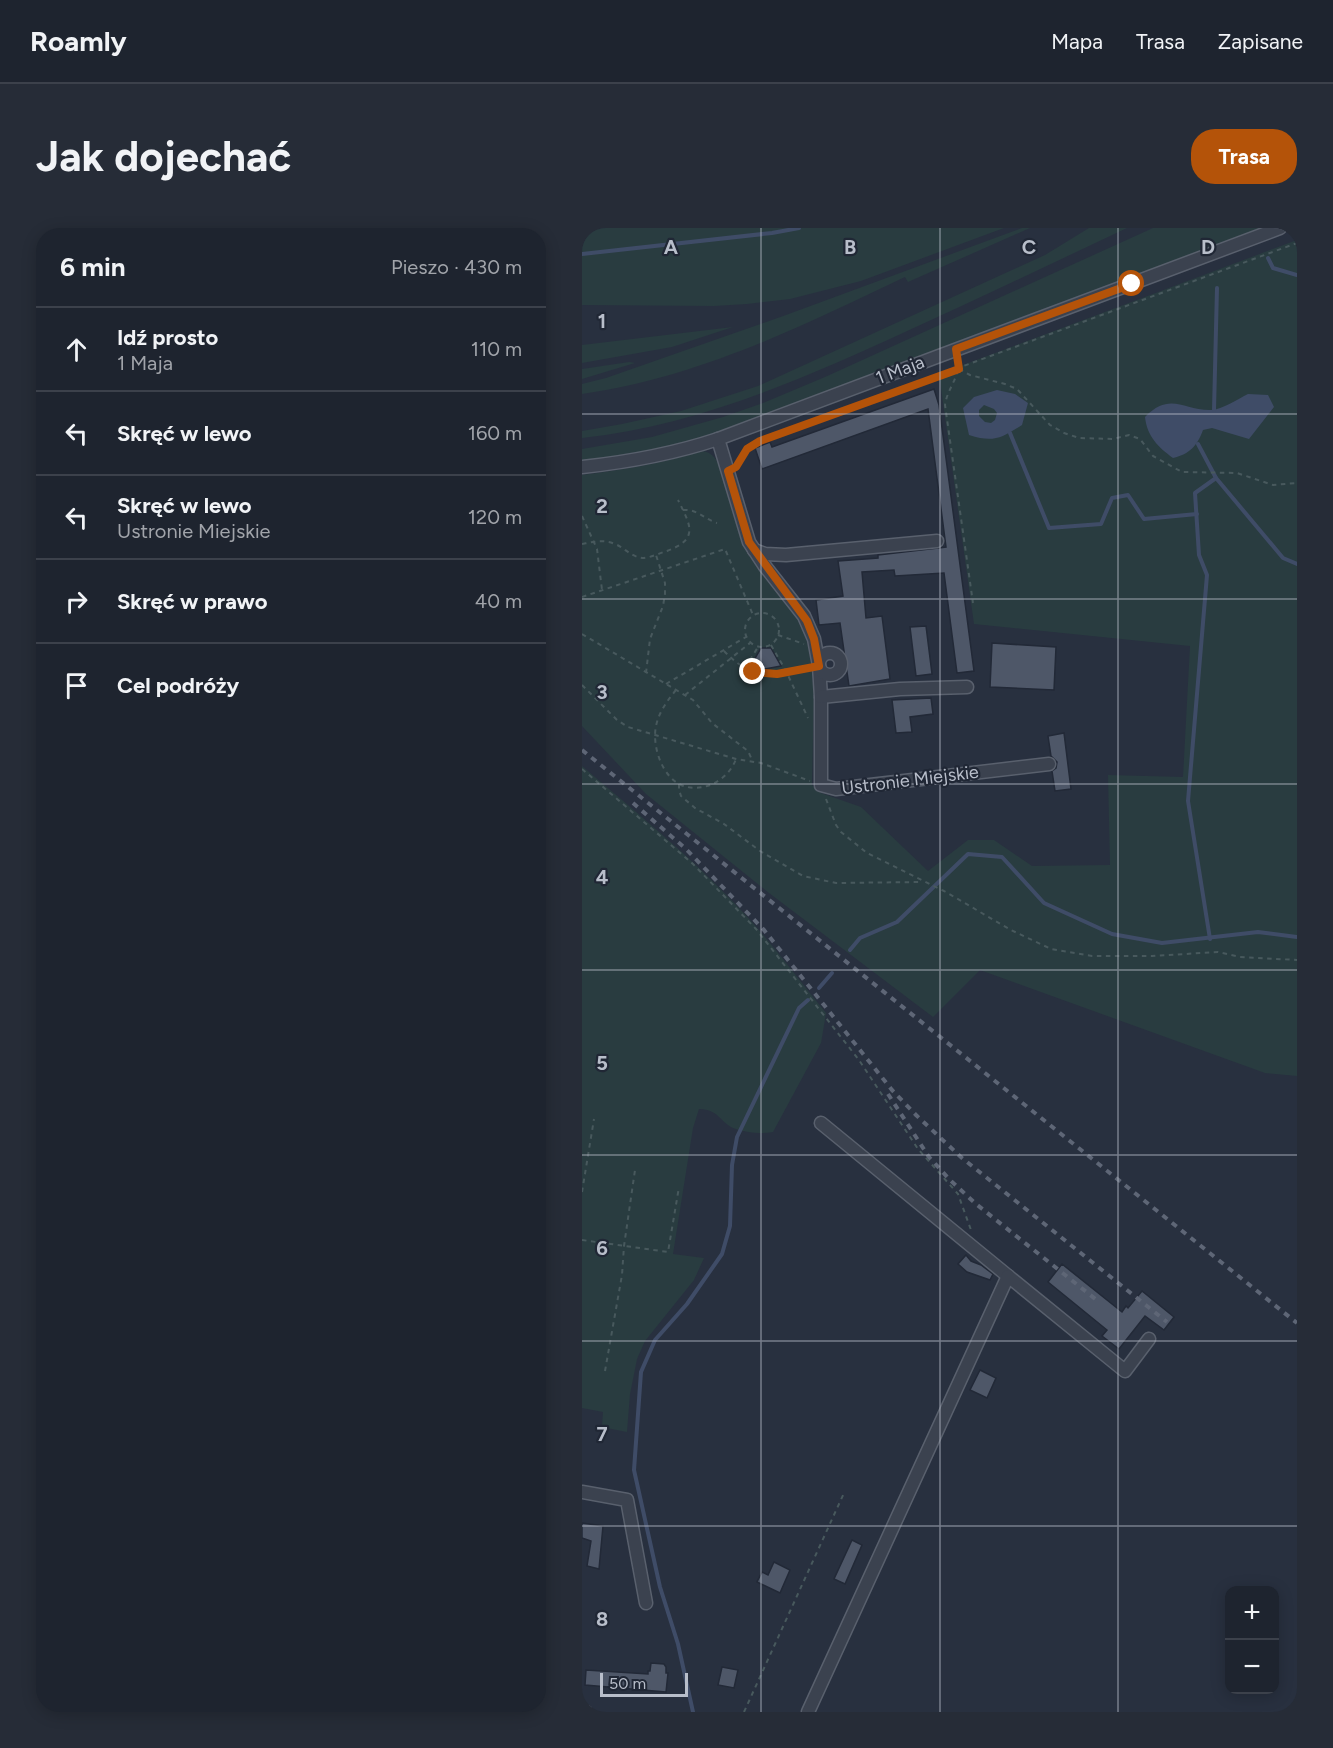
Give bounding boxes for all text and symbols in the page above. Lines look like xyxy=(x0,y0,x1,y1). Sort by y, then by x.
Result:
text: Roamly xyxy=(30,24,127,58)
text: Mapa xyxy=(1051,29,1103,54)
text: Trasa xyxy=(1136,29,1185,54)
text: Zapisane xyxy=(1218,29,1303,54)
button: Trasa xyxy=(1191,129,1297,184)
text: Jak dojechać xyxy=(36,131,291,182)
text: A xyxy=(664,235,679,259)
text: B xyxy=(844,235,856,259)
text: C xyxy=(1022,235,1036,259)
text: D xyxy=(1201,235,1215,259)
text: 6 min xyxy=(60,251,126,283)
text: Pieszo · 430 m xyxy=(391,255,522,279)
route start xyxy=(1118,270,1144,296)
text: 1 xyxy=(598,309,606,333)
text: Idź prosto xyxy=(117,324,218,351)
icon: ahead xyxy=(60,333,93,366)
text: 110 m xyxy=(471,337,522,361)
text: 1 Maja xyxy=(117,351,173,375)
street label: 1 Maja xyxy=(873,351,927,389)
icon: left xyxy=(60,417,93,450)
text: Skręć w lewo xyxy=(117,420,252,447)
text: 160 m xyxy=(468,421,522,445)
text: Skręć w lewo xyxy=(117,492,252,519)
text: 2 xyxy=(596,494,608,518)
icon: left xyxy=(60,501,93,534)
text: 120 m xyxy=(468,505,522,529)
text: Ustronie Miejskie xyxy=(117,519,270,543)
icon: right xyxy=(60,585,93,618)
text: Skręć w prawo xyxy=(117,588,267,615)
text: 40 m xyxy=(475,589,522,613)
route end xyxy=(739,658,765,684)
icon: arrive xyxy=(60,669,93,702)
text: Cel podróży xyxy=(117,672,239,699)
text: 3 xyxy=(596,680,608,704)
street label: Ustronie Miejskie xyxy=(840,761,980,799)
text: 4 xyxy=(596,865,609,889)
text: 5 xyxy=(596,1051,608,1075)
text: 6 xyxy=(596,1236,608,1260)
text: 7 xyxy=(596,1422,608,1446)
map controls xyxy=(1225,1586,1279,1694)
button: + xyxy=(1225,1586,1279,1640)
text: 8 xyxy=(596,1607,608,1631)
button: − xyxy=(1225,1640,1279,1694)
scale bar xyxy=(600,1670,688,1698)
text: 50 m xyxy=(609,1674,646,1693)

